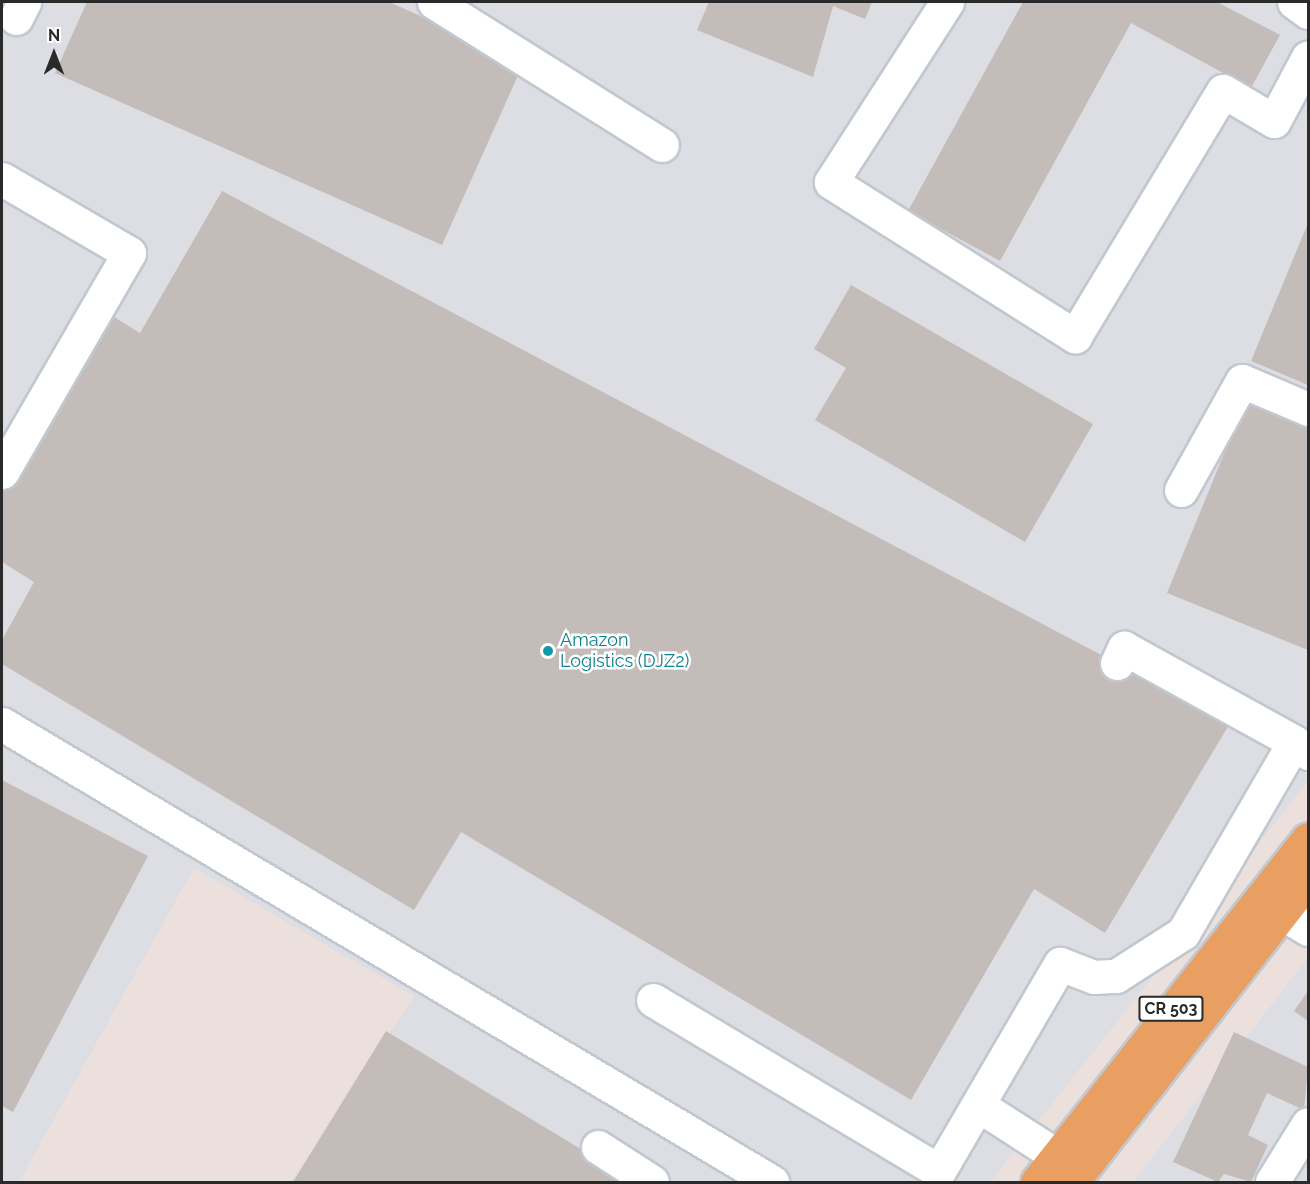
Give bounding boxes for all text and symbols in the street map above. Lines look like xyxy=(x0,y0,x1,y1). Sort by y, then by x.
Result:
north arrow xyxy=(24,24,84,84)
text: N xyxy=(48,26,60,45)
place label: Amazon Logistics (DJZ2) xyxy=(560,630,689,672)
marker: Amazon Logistics (DJZ2) xyxy=(541,644,555,658)
road number: CR 503 xyxy=(1138,996,1204,1022)

